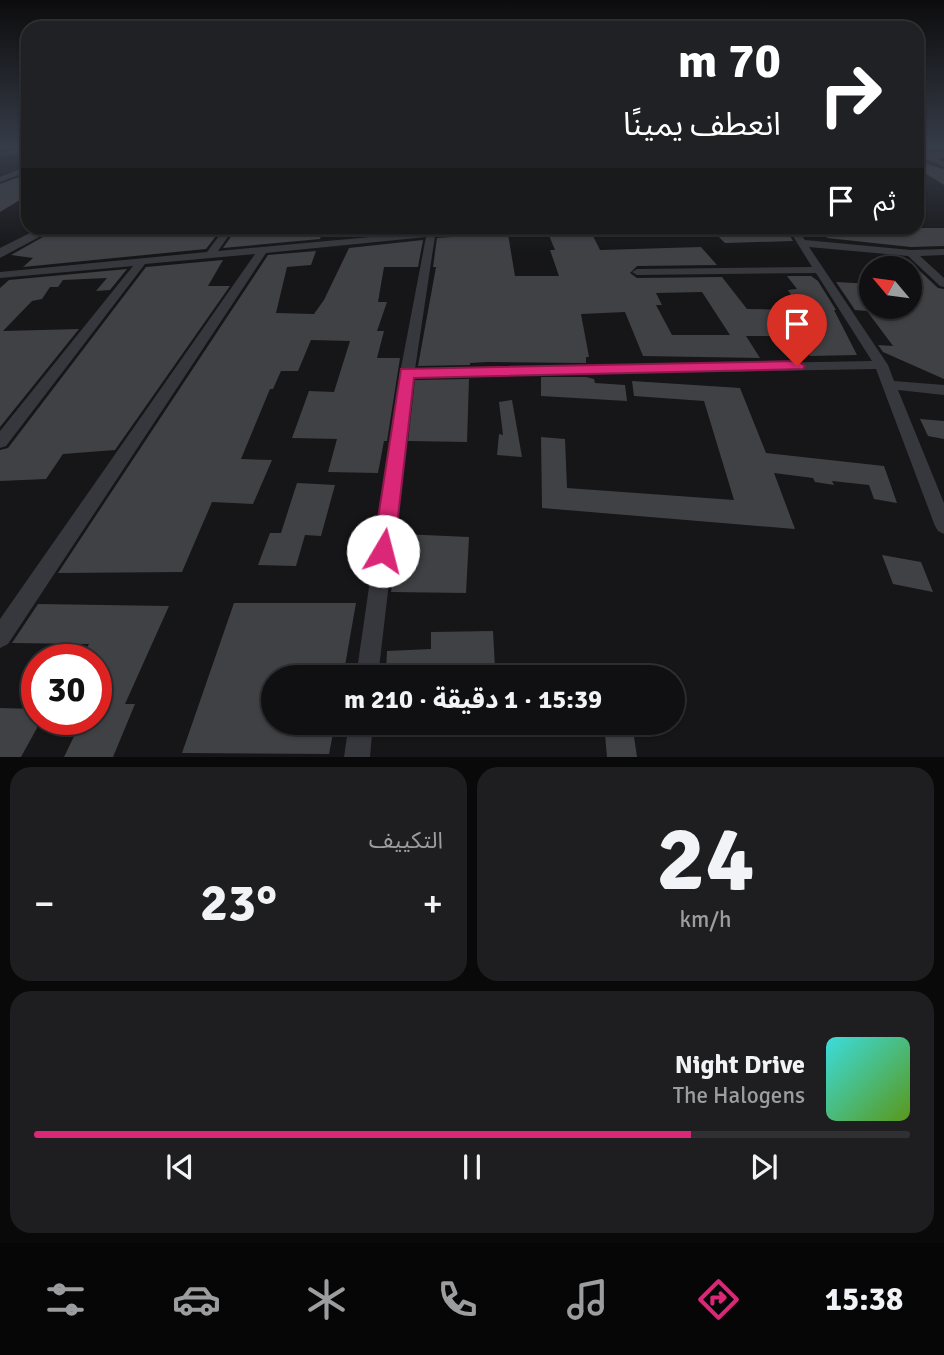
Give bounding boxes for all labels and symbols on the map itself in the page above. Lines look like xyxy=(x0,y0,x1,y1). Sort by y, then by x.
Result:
north arrow xyxy=(859,256,922,318)
pin xyxy=(767,294,827,366)
position arrow xyxy=(346,514,420,588)
speed limit sign: 30 xyxy=(21,644,112,735)

